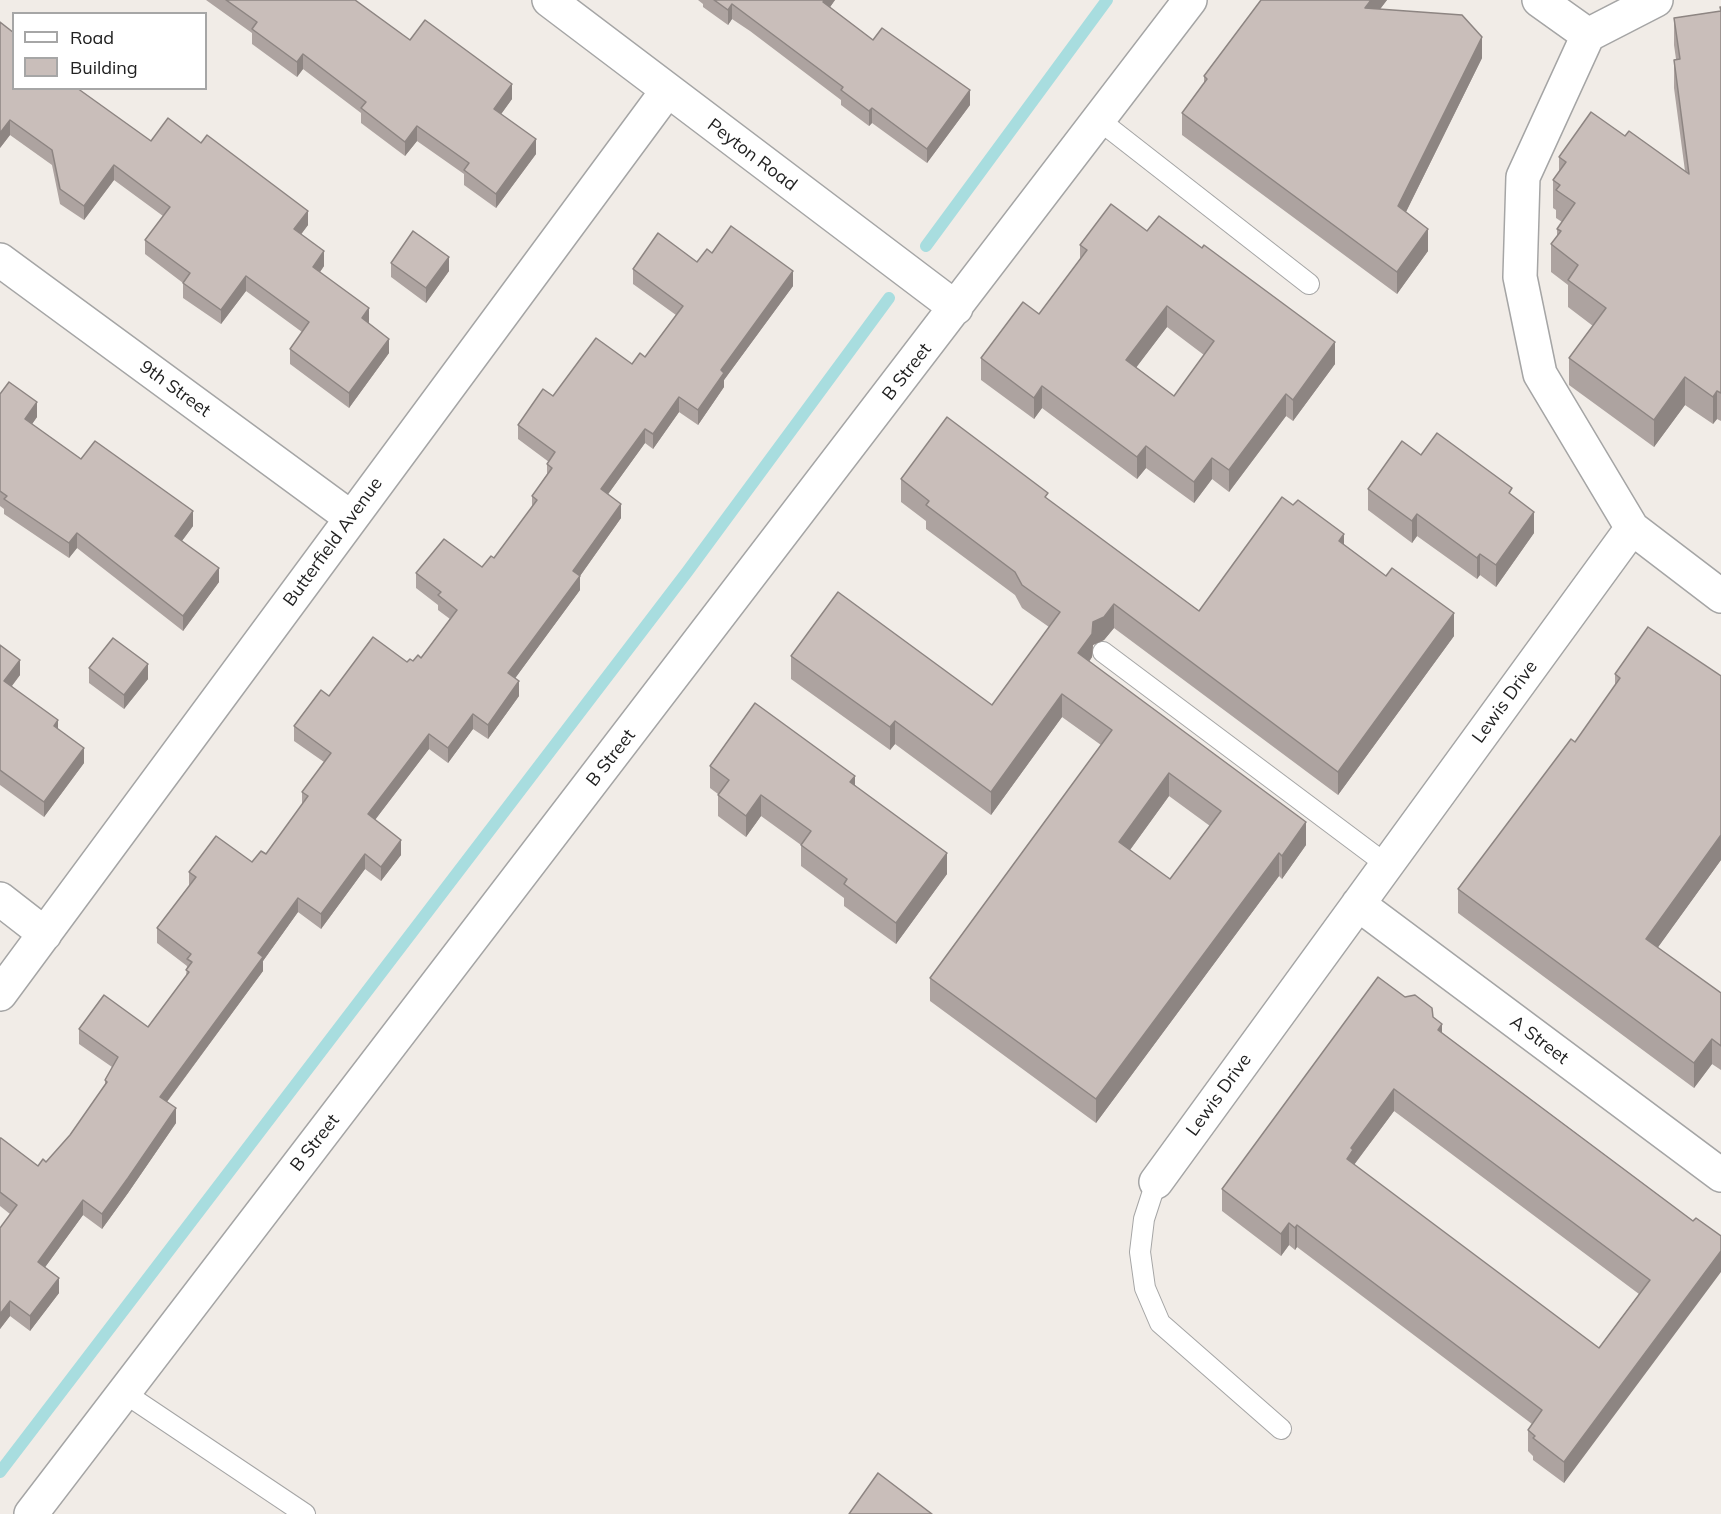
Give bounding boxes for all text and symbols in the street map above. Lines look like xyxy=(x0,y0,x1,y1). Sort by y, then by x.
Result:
legend xyxy=(12,12,207,90)
text: Road xyxy=(70,26,114,49)
text: Building xyxy=(70,56,138,79)
street label: Peyton Road xyxy=(703,114,801,196)
street label: B Street xyxy=(878,339,936,405)
street label: 9th Street xyxy=(135,356,215,422)
street label: Butterfield Avenue xyxy=(279,473,387,611)
street label: Lewis Drive xyxy=(1468,657,1542,747)
street label: B Street xyxy=(582,725,640,791)
street label: A Street xyxy=(1505,1011,1573,1069)
street label: Lewis Drive xyxy=(1182,1050,1256,1140)
street label: B Street xyxy=(286,1110,344,1176)

